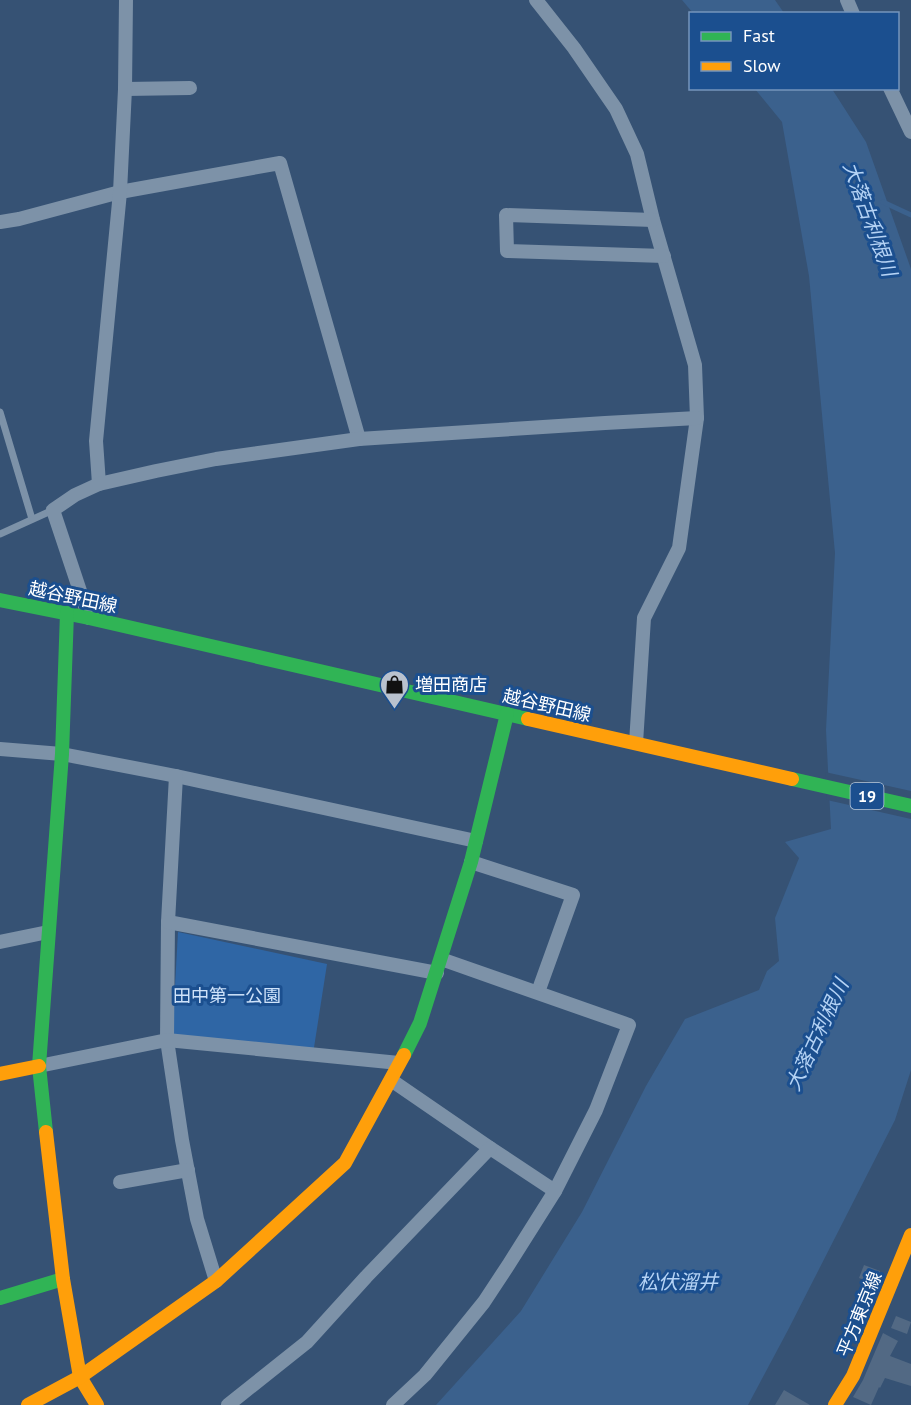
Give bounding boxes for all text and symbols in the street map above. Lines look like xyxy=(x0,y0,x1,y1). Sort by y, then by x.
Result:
legend xyxy=(689,12,899,90)
text: Fast xyxy=(743,24,775,47)
text: Slow xyxy=(743,54,781,77)
water label: 大落古利根川 xyxy=(837,158,903,282)
street label: 越谷野田線 xyxy=(27,576,119,618)
shop icon: 増田商店 xyxy=(378,668,410,710)
place label: 増田商店 xyxy=(415,673,487,696)
street label: 越谷野田線 xyxy=(501,684,593,726)
road number: 19 xyxy=(850,783,884,809)
water label: 大落古利根川 xyxy=(780,973,855,1095)
park label: 田中第一公園 xyxy=(173,984,281,1007)
street label: 平方東京線 xyxy=(831,1268,887,1360)
water label: 松伏溜井 xyxy=(638,1269,720,1295)

